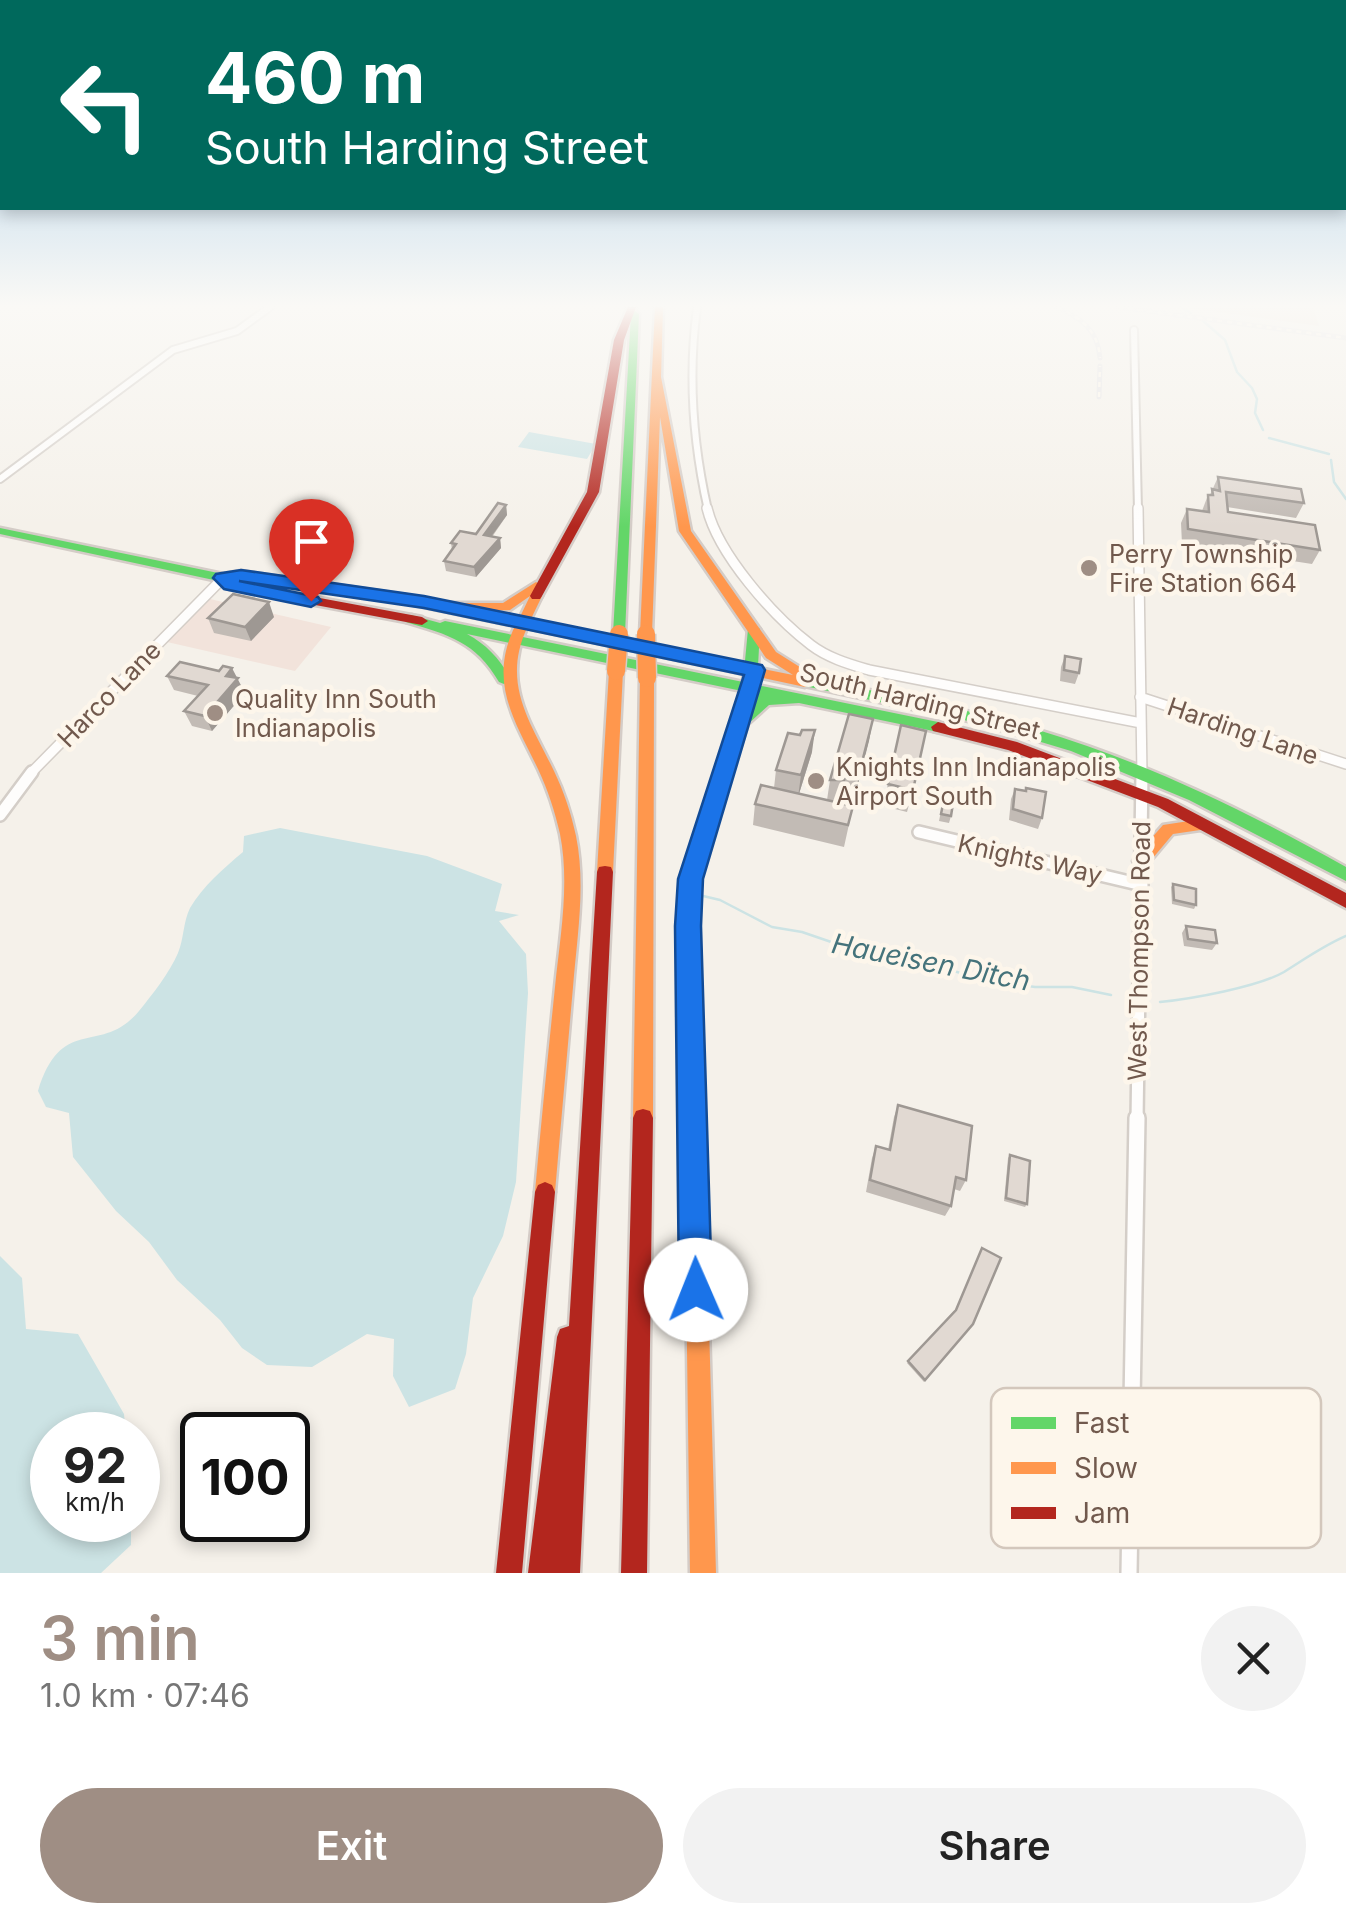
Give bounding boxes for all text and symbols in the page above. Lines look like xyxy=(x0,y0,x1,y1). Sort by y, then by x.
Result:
text: 460 m xyxy=(205,35,425,120)
icon: left xyxy=(40,40,170,170)
text: South Harding Street xyxy=(205,120,649,175)
pin xyxy=(269,499,354,602)
icon: arrive xyxy=(284,514,339,569)
place label: Perry Township Fire Station 664 xyxy=(1109,539,1297,598)
marker: Perry Township Fire Station 664 xyxy=(1078,557,1100,579)
street label: Harco Lane xyxy=(51,635,167,753)
street label: South Harding Street xyxy=(797,657,1043,745)
place label: Quality Inn South Indianapolis xyxy=(235,684,437,743)
street label: Harding Lane xyxy=(1164,691,1322,771)
marker: Quality Inn South Indianapolis xyxy=(204,702,226,724)
place label: Knights Inn Indianapolis Airport South xyxy=(836,752,1116,811)
marker: Knights Inn Indianapolis Airport South xyxy=(805,770,827,792)
street label: West Thompson Road xyxy=(1122,821,1156,1081)
street label: Knights Way xyxy=(955,828,1105,890)
water label: Haueisen Ditch xyxy=(829,926,1033,998)
position arrow xyxy=(644,1238,748,1342)
legend xyxy=(991,1388,1321,1548)
text: Fast xyxy=(1074,1406,1130,1440)
speed limit sign: 100 xyxy=(180,1412,310,1542)
text: 92 xyxy=(63,1435,127,1495)
text: Slow xyxy=(1074,1451,1138,1485)
text: km/h xyxy=(65,1487,125,1517)
text: Jam xyxy=(1074,1496,1130,1530)
text: 3 min xyxy=(40,1602,200,1674)
button: close xyxy=(1201,1606,1306,1711)
text: 1.0 km · 07:46 xyxy=(40,1676,250,1715)
button: Exit xyxy=(40,1788,663,1903)
button: Share xyxy=(683,1788,1306,1903)

